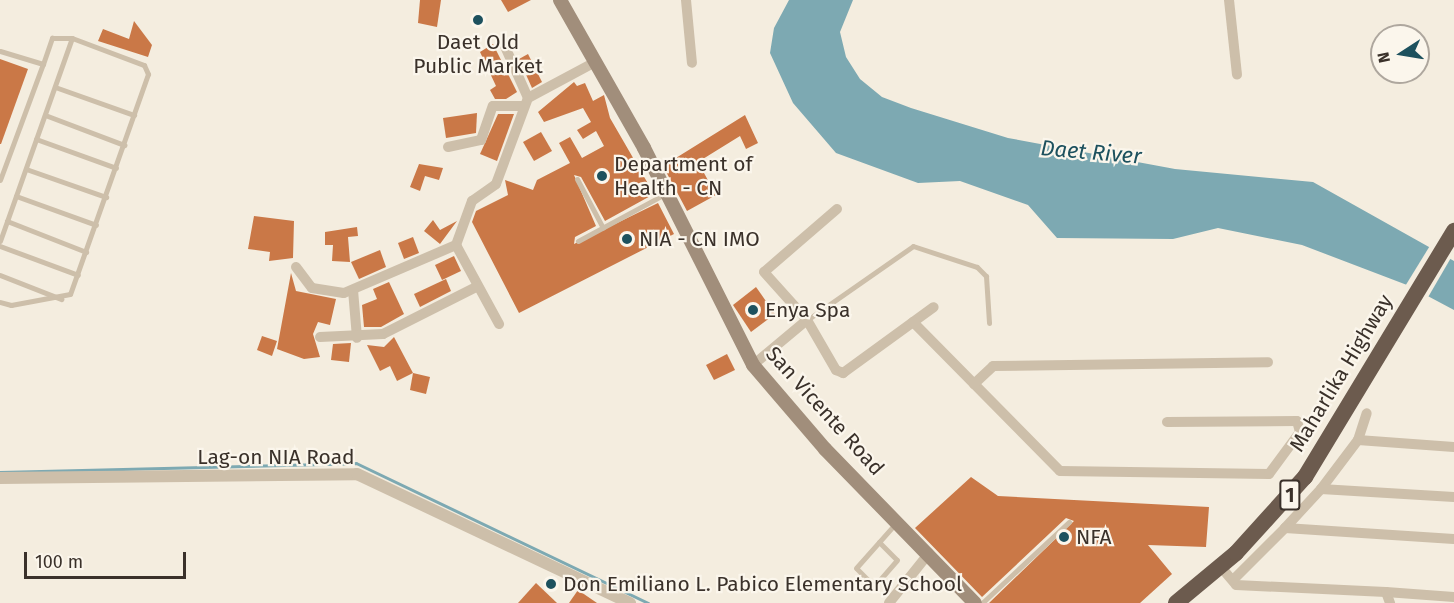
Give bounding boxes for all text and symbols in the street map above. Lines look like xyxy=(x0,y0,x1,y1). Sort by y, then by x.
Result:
marker: Daet Old Public Market xyxy=(471,13,485,27)
north arrow xyxy=(1370,24,1430,84)
place label: Daet Old Public Market xyxy=(413,29,543,79)
text: N xyxy=(1373,50,1394,65)
water label: Daet River xyxy=(1039,134,1143,170)
place label: Department of Health - CN xyxy=(614,151,753,201)
marker: Department of Health - CN xyxy=(595,169,609,183)
place label: NIA - CN IMO xyxy=(639,226,760,252)
marker: NIA - CN IMO xyxy=(620,232,634,246)
street label: Maharlika Highway xyxy=(1284,290,1398,456)
place label: Enya Spa xyxy=(765,297,850,323)
marker: Enya Spa xyxy=(746,303,760,317)
street label: San Vicente Road xyxy=(761,341,889,481)
street label: Lag-on NIA Road xyxy=(197,444,355,470)
road number: 1 xyxy=(1278,478,1302,512)
place label: NFA xyxy=(1076,524,1112,550)
marker: NFA xyxy=(1057,530,1071,544)
scale bar xyxy=(27,540,189,578)
text: 100 m xyxy=(35,551,83,573)
place label: Don Emiliano L. Pabico Elementary School xyxy=(563,571,962,597)
marker: Don Emiliano L. Pabico Elementary School xyxy=(544,577,558,591)

